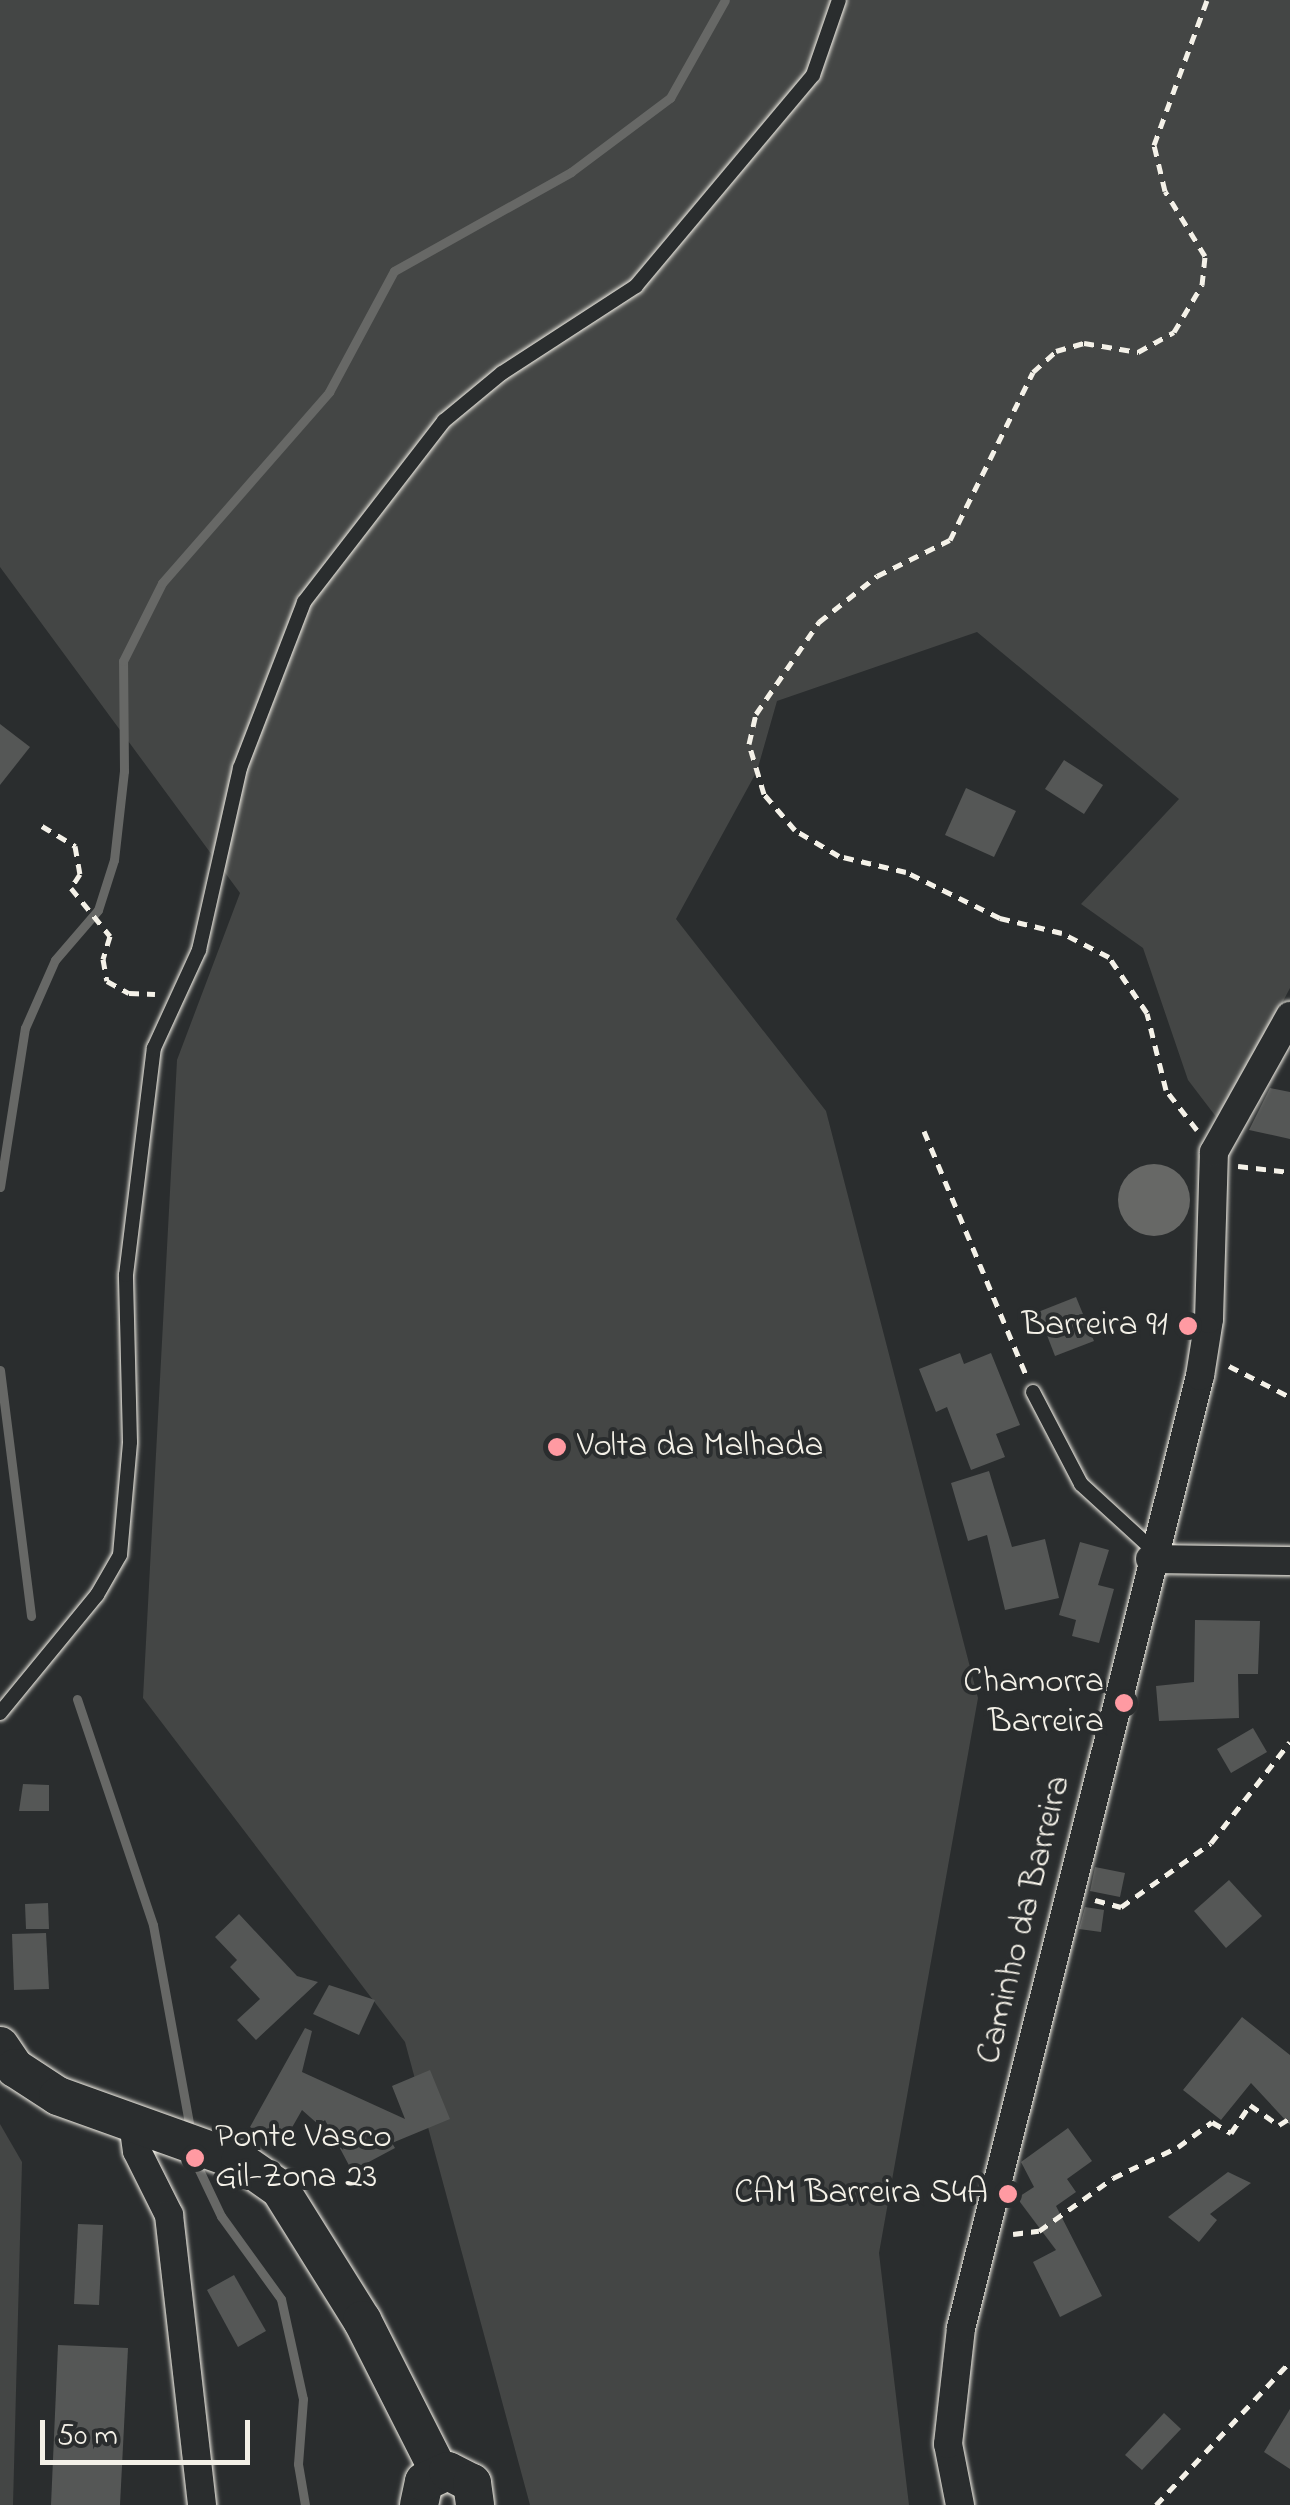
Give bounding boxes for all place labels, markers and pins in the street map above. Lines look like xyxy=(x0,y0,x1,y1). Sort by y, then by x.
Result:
place label: Barreira 91 xyxy=(1022,1305,1168,1347)
marker: Barreira 91 xyxy=(1177,1315,1199,1337)
place label: Volta da Malhada xyxy=(577,1426,823,1468)
marker: Volta da Malhada xyxy=(546,1436,568,1458)
place label: Chamorra Barreira xyxy=(963,1662,1104,1744)
marker: Chamorra Barreira xyxy=(1113,1692,1135,1714)
place label: Ponte Vasco Gil-Zona 23 xyxy=(215,2117,392,2199)
marker: Ponte Vasco Gil-Zona 23 xyxy=(184,2147,206,2169)
place label: CAM Barreira S4A xyxy=(734,2173,988,2215)
marker: CAM Barreira S4A xyxy=(997,2183,1019,2205)

